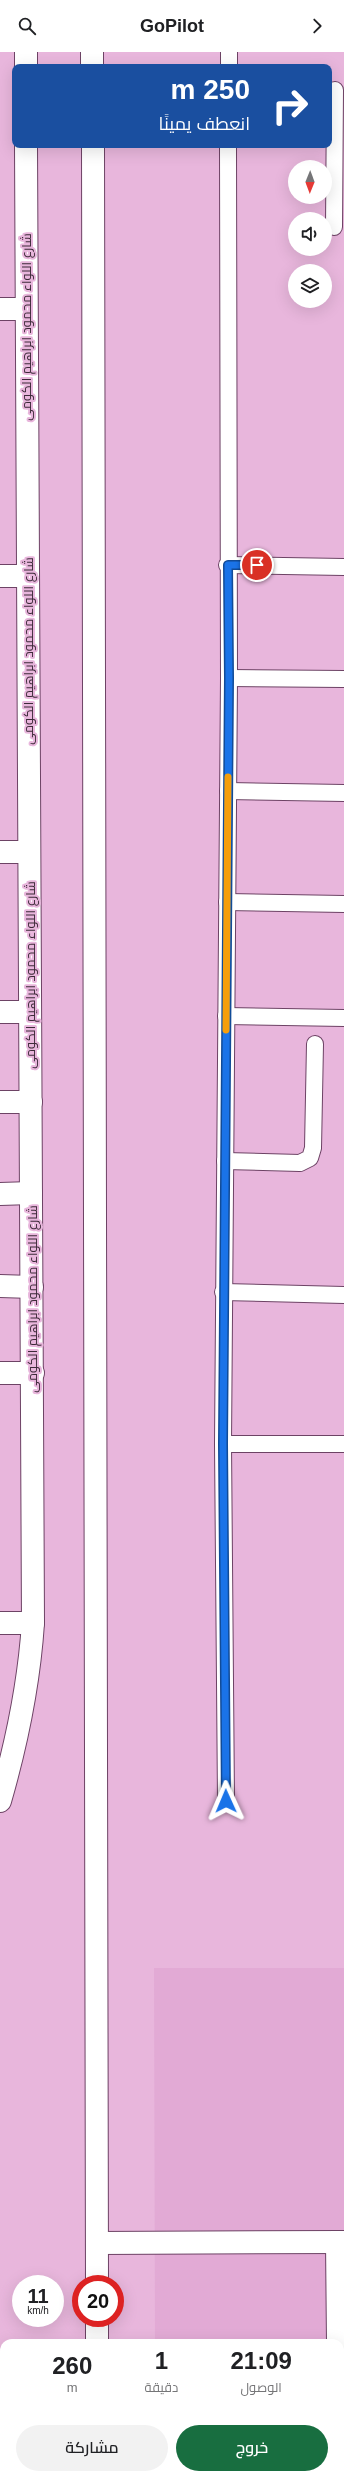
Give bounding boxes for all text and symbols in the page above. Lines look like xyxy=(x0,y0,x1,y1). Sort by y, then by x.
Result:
icon: search xyxy=(16,15,38,37)
icon: forward xyxy=(306,15,328,37)
text: GoPilot xyxy=(140,16,204,36)
text: 250 m xyxy=(171,74,250,105)
icon: right xyxy=(264,80,316,132)
text: انعطف يمينًا xyxy=(159,114,250,134)
north arrow xyxy=(288,160,332,204)
map controls xyxy=(288,160,332,308)
button: sound xyxy=(288,212,332,256)
street label: شارع اللواء محمود ابراهيم الكومى xyxy=(19,233,36,421)
button: layers xyxy=(288,264,332,308)
pin xyxy=(240,548,274,582)
icon: arrive xyxy=(246,554,268,576)
street label: شارع اللواء محمود ابراهيم الكومى xyxy=(21,557,38,745)
street label: شارع اللواء محمود ابراهيم الكومى xyxy=(23,881,40,1069)
street label: شارع اللواء محمود ابراهيم الكومى xyxy=(25,1205,42,1393)
position arrow xyxy=(205,1780,247,1822)
speed limit sign: 20 xyxy=(72,2275,124,2327)
text: 11 xyxy=(27,2285,49,2307)
text: km/h xyxy=(27,2305,49,2316)
text: 1 xyxy=(155,2347,168,2374)
text: 21:09 xyxy=(230,2347,292,2374)
text: 260 xyxy=(52,2352,92,2379)
text: m xyxy=(67,2380,78,2395)
text: دقيقة xyxy=(144,2380,178,2395)
text: الوصول xyxy=(240,2380,282,2395)
button: مشاركة xyxy=(16,2425,168,2471)
button: خروج xyxy=(176,2425,328,2471)

